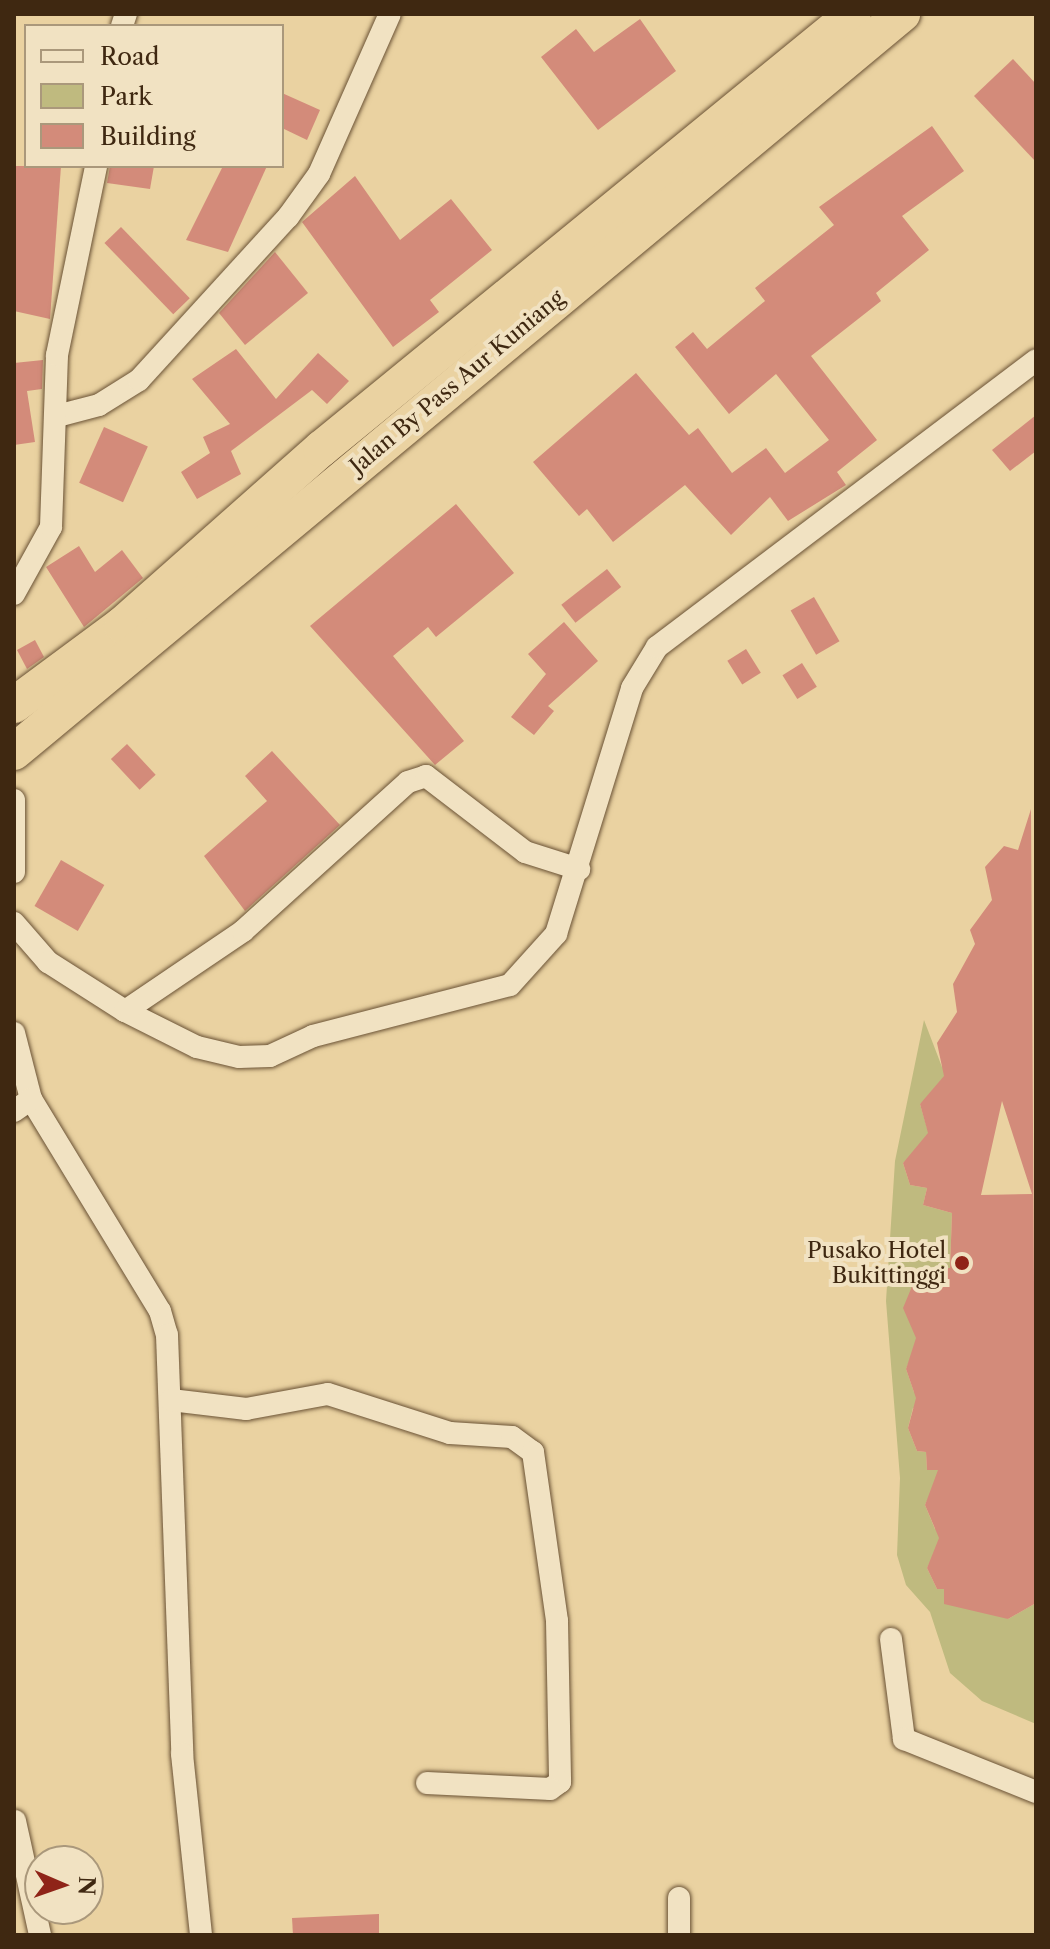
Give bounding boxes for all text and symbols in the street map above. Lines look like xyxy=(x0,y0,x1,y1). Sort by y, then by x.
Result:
legend xyxy=(24,24,284,168)
text: Road xyxy=(100,42,159,71)
text: Park xyxy=(100,82,152,111)
text: Building xyxy=(100,122,196,151)
street label: Jalan By Pass Aur Kuniang xyxy=(344,284,570,480)
place label: Pusako Hotel Bukittinggi xyxy=(807,1237,946,1288)
marker: Pusako Hotel Bukittinggi xyxy=(953,1254,971,1272)
north arrow xyxy=(24,1845,104,1925)
text: N xyxy=(73,1876,100,1896)

